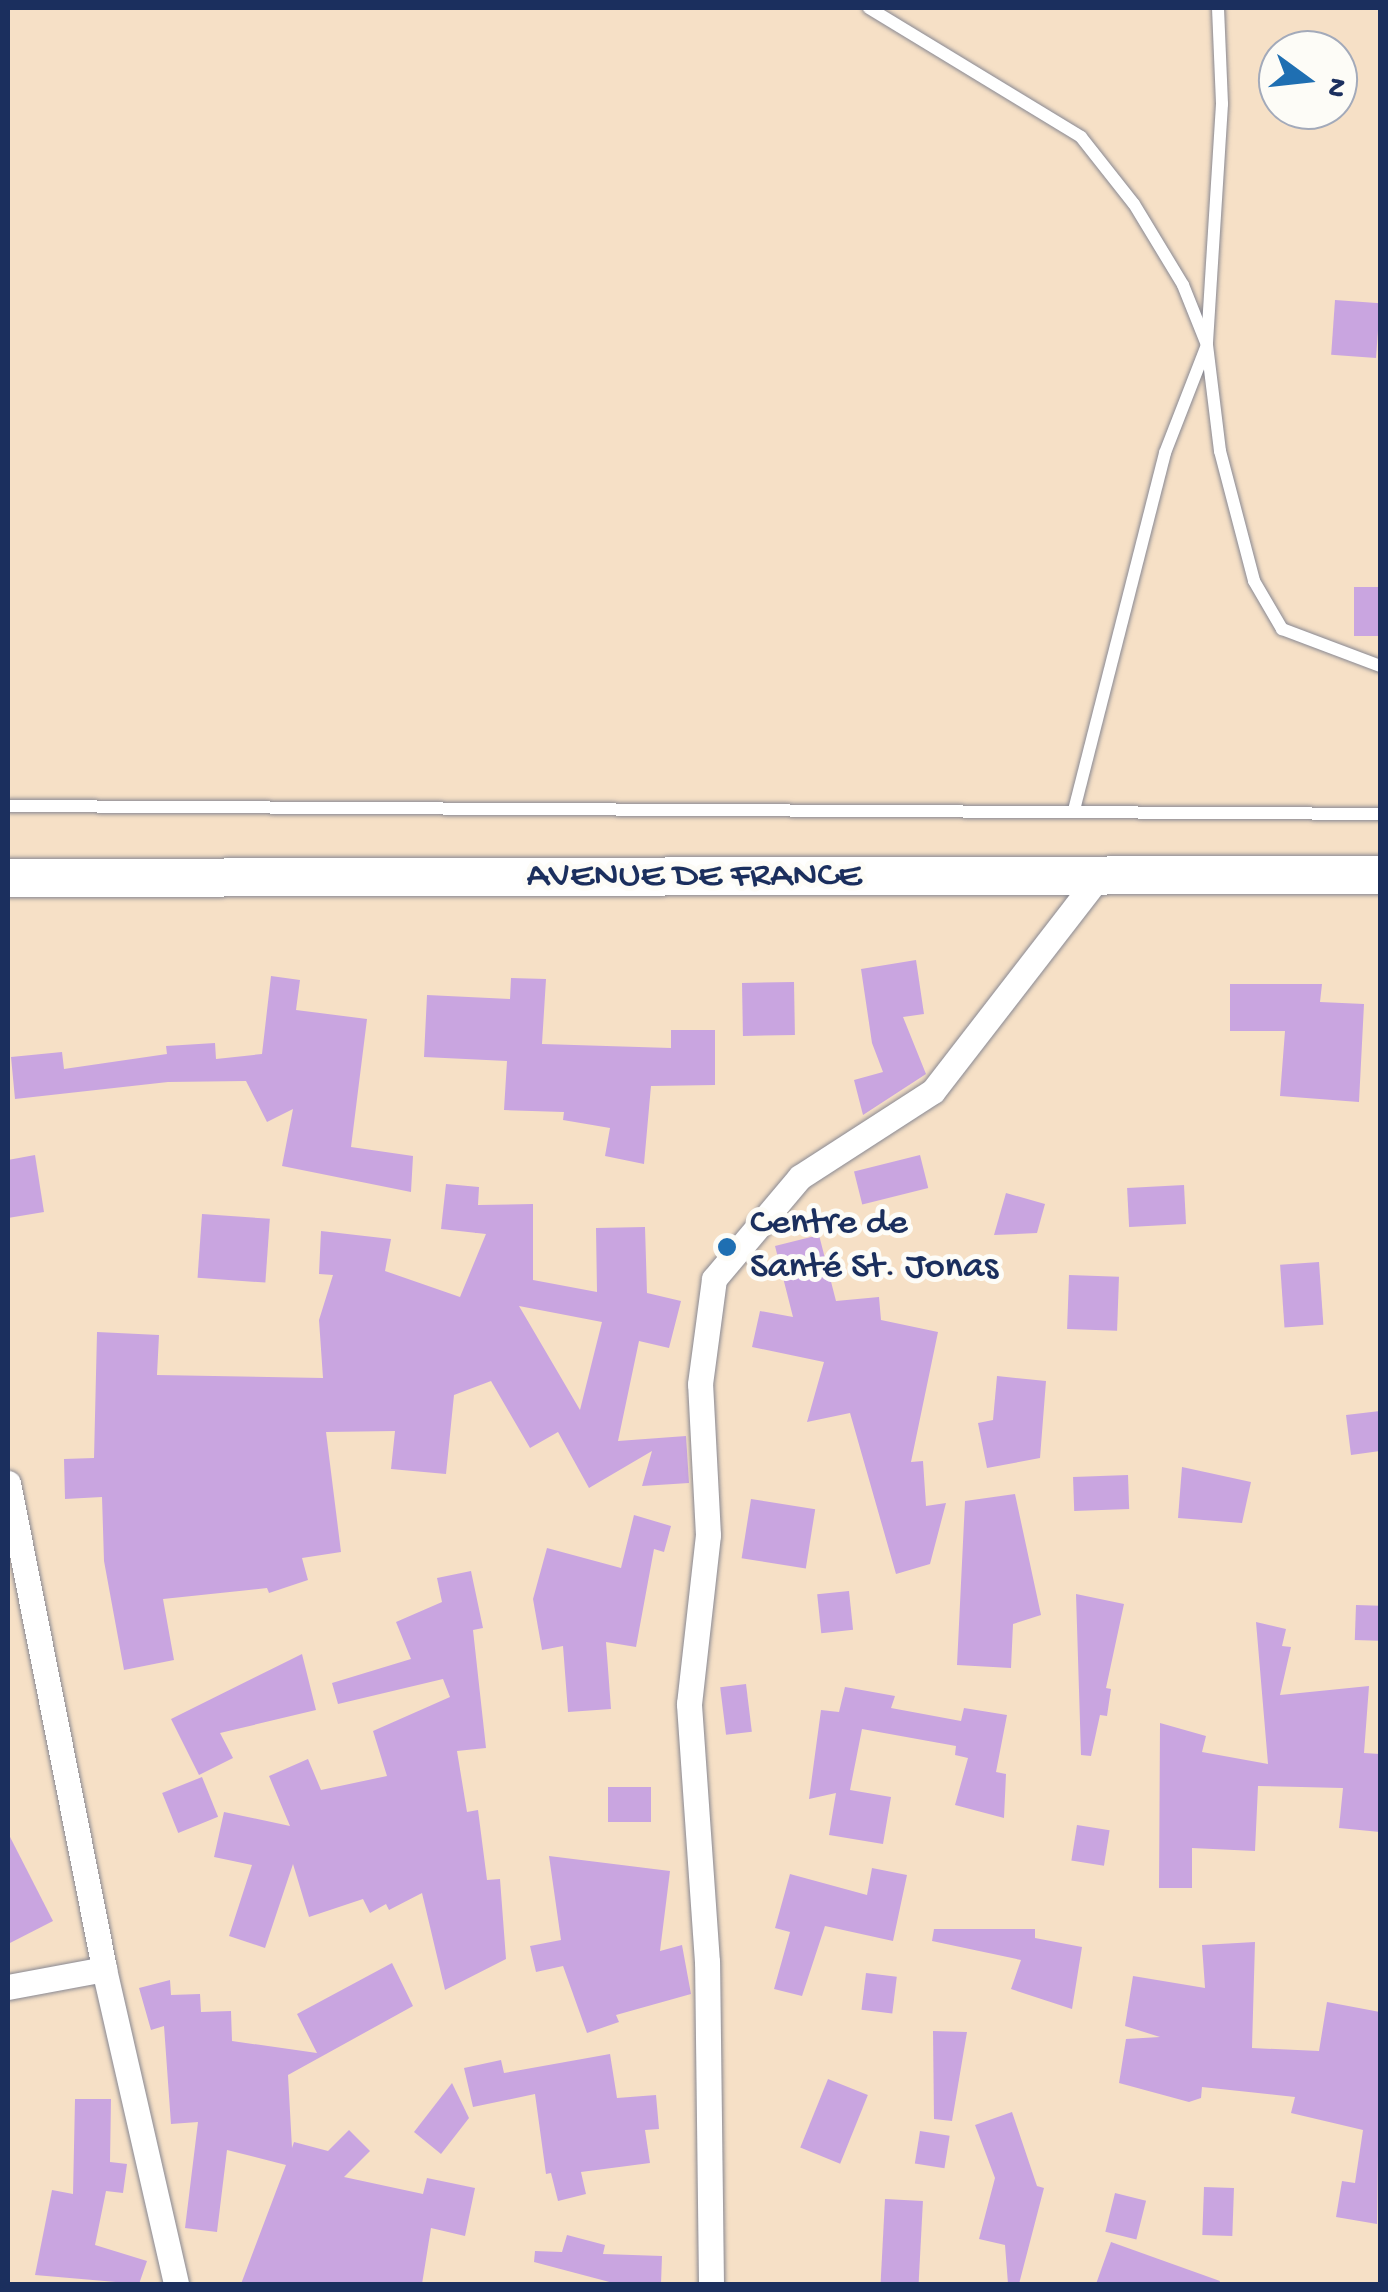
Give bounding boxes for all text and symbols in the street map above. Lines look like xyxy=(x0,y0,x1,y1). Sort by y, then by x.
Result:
north arrow xyxy=(1258,30,1358,130)
text: N xyxy=(1317,74,1354,100)
street label: AVENUE DE FRANCE xyxy=(527,855,861,901)
place label: Centre de Santé St. Jonas xyxy=(750,1202,998,1292)
marker: Centre de Santé St. Jonas xyxy=(714,1234,740,1260)

